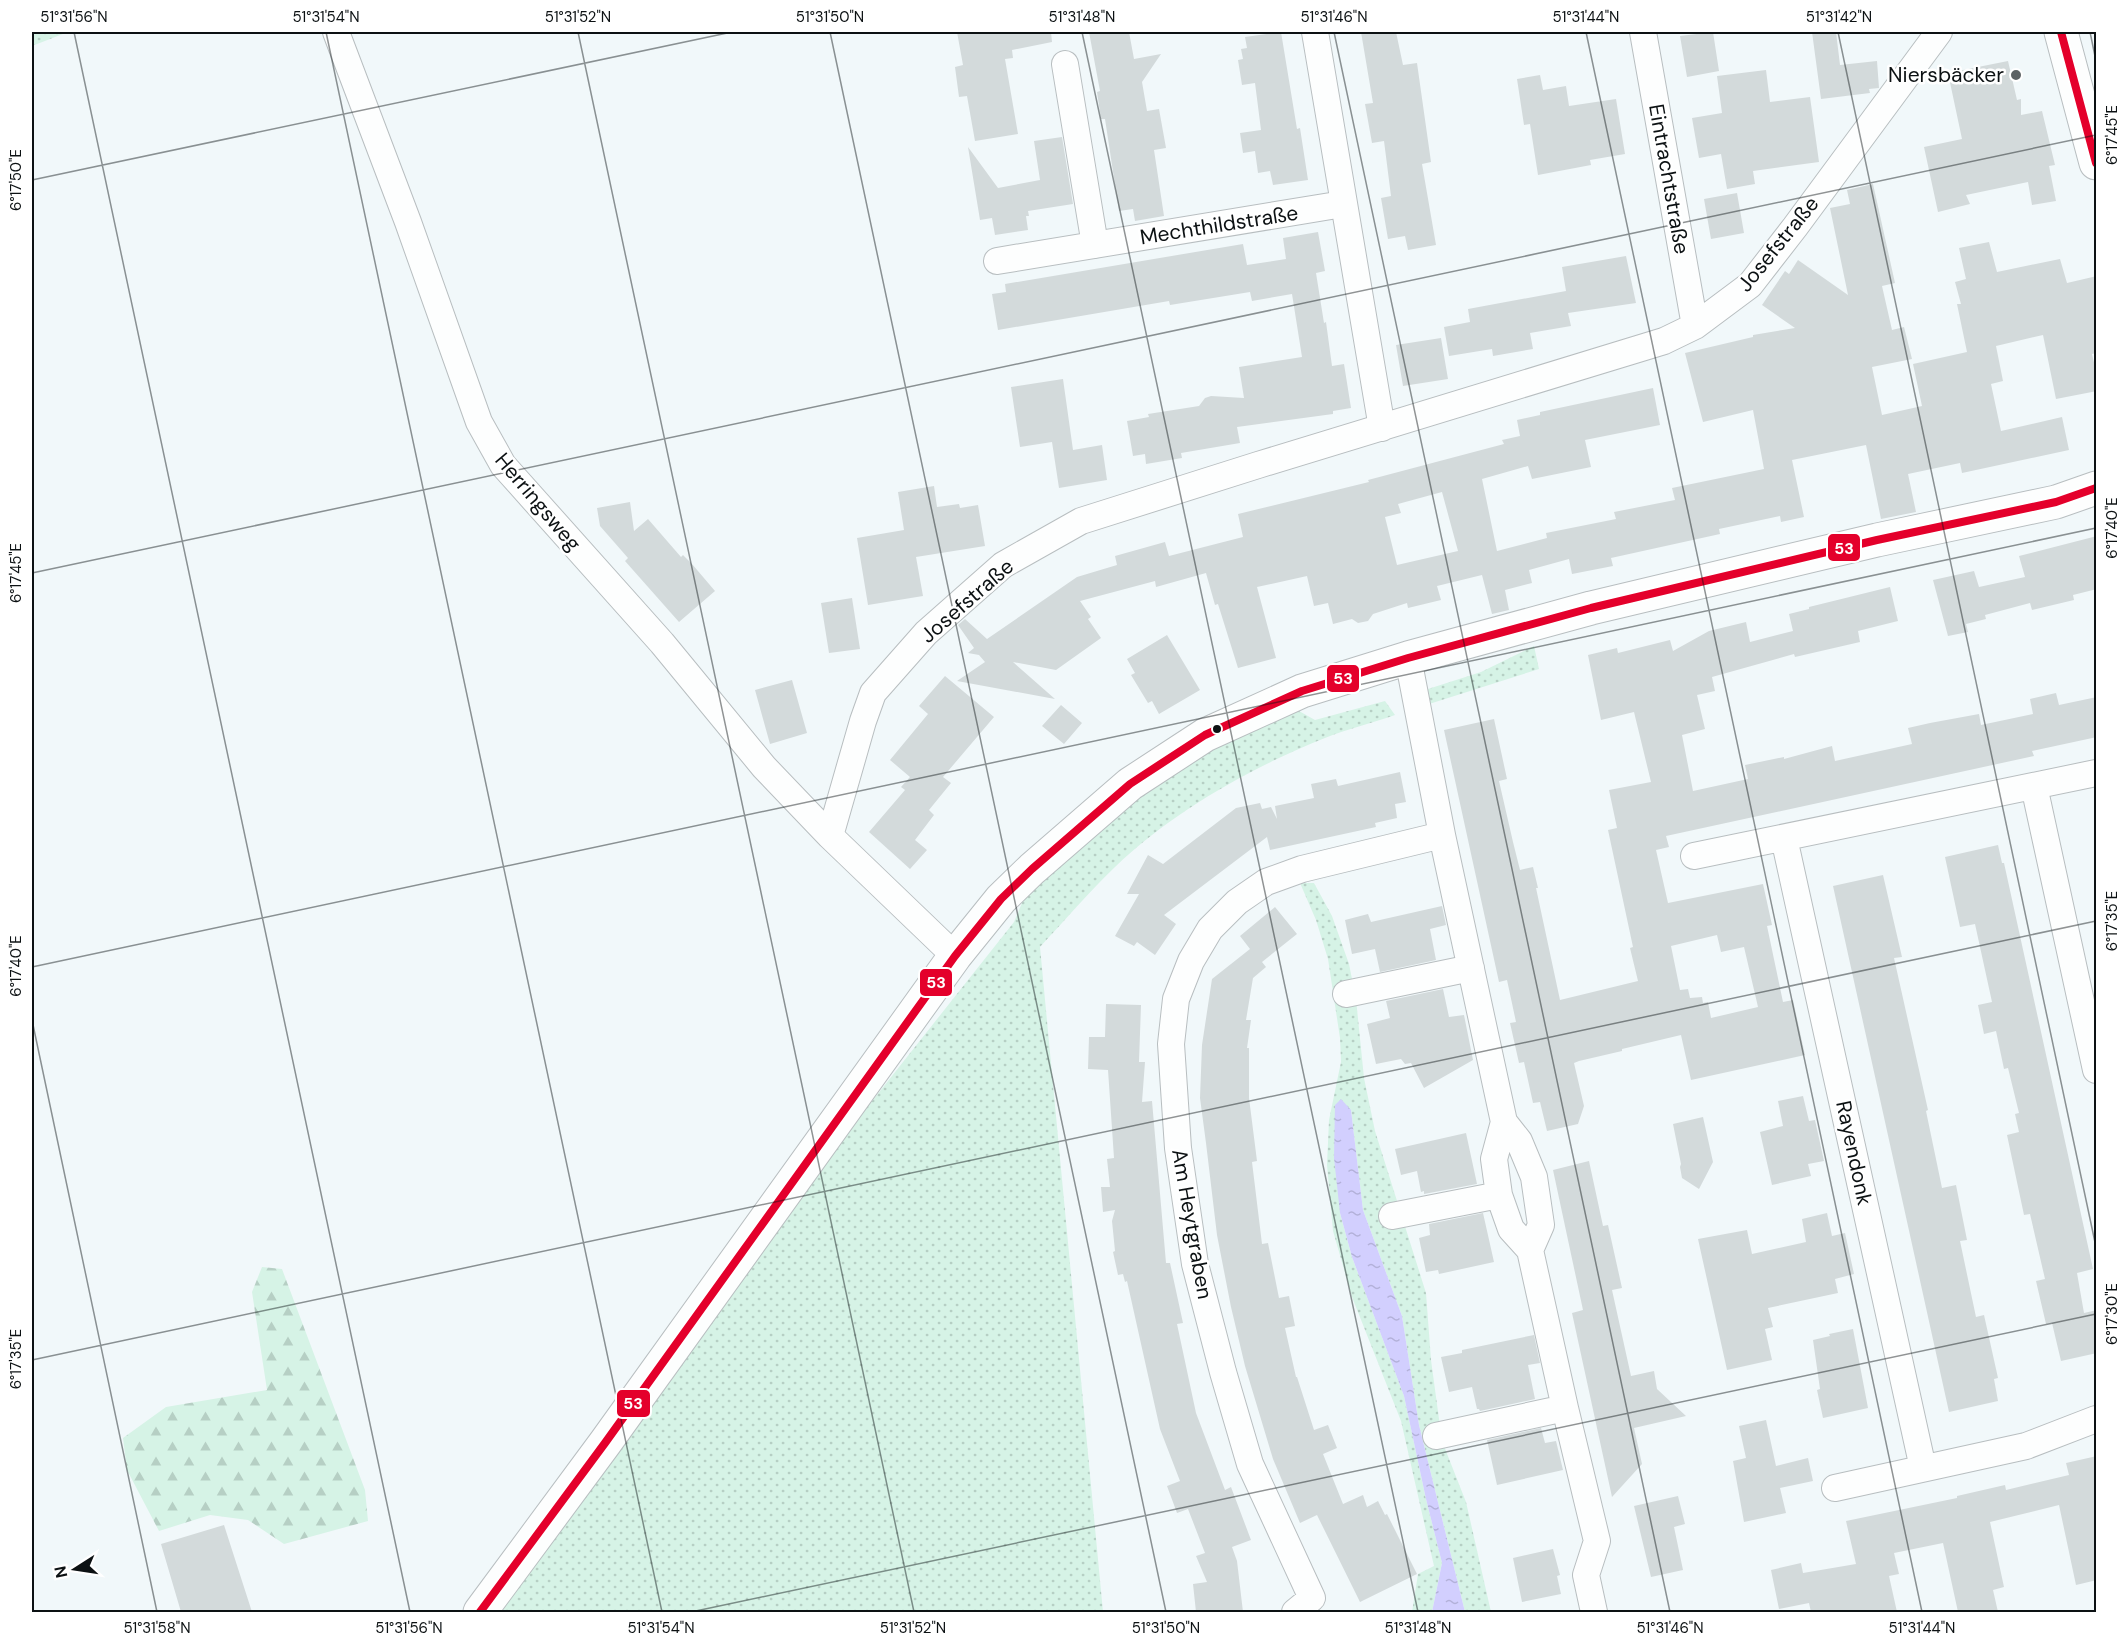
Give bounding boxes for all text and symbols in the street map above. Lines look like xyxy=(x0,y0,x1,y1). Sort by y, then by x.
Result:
text: 51°31'56"N xyxy=(40,7,108,27)
text: 51°31'54"N xyxy=(292,7,360,27)
text: 51°31'52"N xyxy=(545,7,611,27)
text: 51°31'50"N xyxy=(796,7,864,27)
text: 51°31'48"N xyxy=(1049,7,1115,27)
text: 51°31'46"N xyxy=(1300,7,1368,27)
text: 51°31'44"N xyxy=(1553,7,1619,27)
text: 51°31'42"N xyxy=(1806,7,1872,27)
place label: Niersbäcker xyxy=(1888,61,2004,89)
marker: Niersbäcker xyxy=(2009,68,2023,82)
street label: Eintrachtstraße xyxy=(1642,102,1696,256)
text: 6°17'45"E xyxy=(2102,105,2122,165)
text: 6°17'50"E xyxy=(6,149,26,211)
street label: Josefstraße xyxy=(1731,190,1825,298)
street label: Mechthildstraße xyxy=(1138,199,1300,251)
street label: Herringsweg xyxy=(489,447,587,557)
text: 6°17'40"E xyxy=(2102,497,2122,559)
line badge: 53 xyxy=(1827,533,1861,562)
text: 53 xyxy=(1834,538,1854,559)
text: 6°17'45"E xyxy=(6,543,26,603)
street label: Josefstraße xyxy=(914,553,1020,649)
line badge: 53 xyxy=(1326,664,1360,693)
text: 53 xyxy=(1333,668,1353,689)
unlabelled marker xyxy=(1211,723,1223,735)
text: 6°17'35"E xyxy=(2102,891,2122,951)
text: 6°17'40"E xyxy=(6,935,26,997)
line badge: 53 xyxy=(919,968,953,997)
text: 53 xyxy=(926,972,946,993)
street label: Rayendonk xyxy=(1829,1098,1879,1208)
street label: Am Heytgraben xyxy=(1165,1147,1219,1301)
text: 6°17'30"E xyxy=(2102,1283,2122,1345)
text: 6°17'35"E xyxy=(6,1329,26,1389)
line badge: 53 xyxy=(616,1389,651,1418)
text: 53 xyxy=(623,1393,643,1414)
north arrow xyxy=(45,1539,105,1599)
text: N xyxy=(49,1564,72,1580)
text: 51°31'58"N xyxy=(123,1618,191,1638)
text: 51°31'56"N xyxy=(375,1618,443,1638)
text: 51°31'54"N xyxy=(627,1618,695,1638)
text: 51°31'52"N xyxy=(880,1618,946,1638)
text: 51°31'50"N xyxy=(1132,1618,1200,1638)
text: 51°31'48"N xyxy=(1385,1618,1451,1638)
text: 51°31'46"N xyxy=(1636,1618,1704,1638)
text: 51°31'44"N xyxy=(1889,1618,1955,1638)

